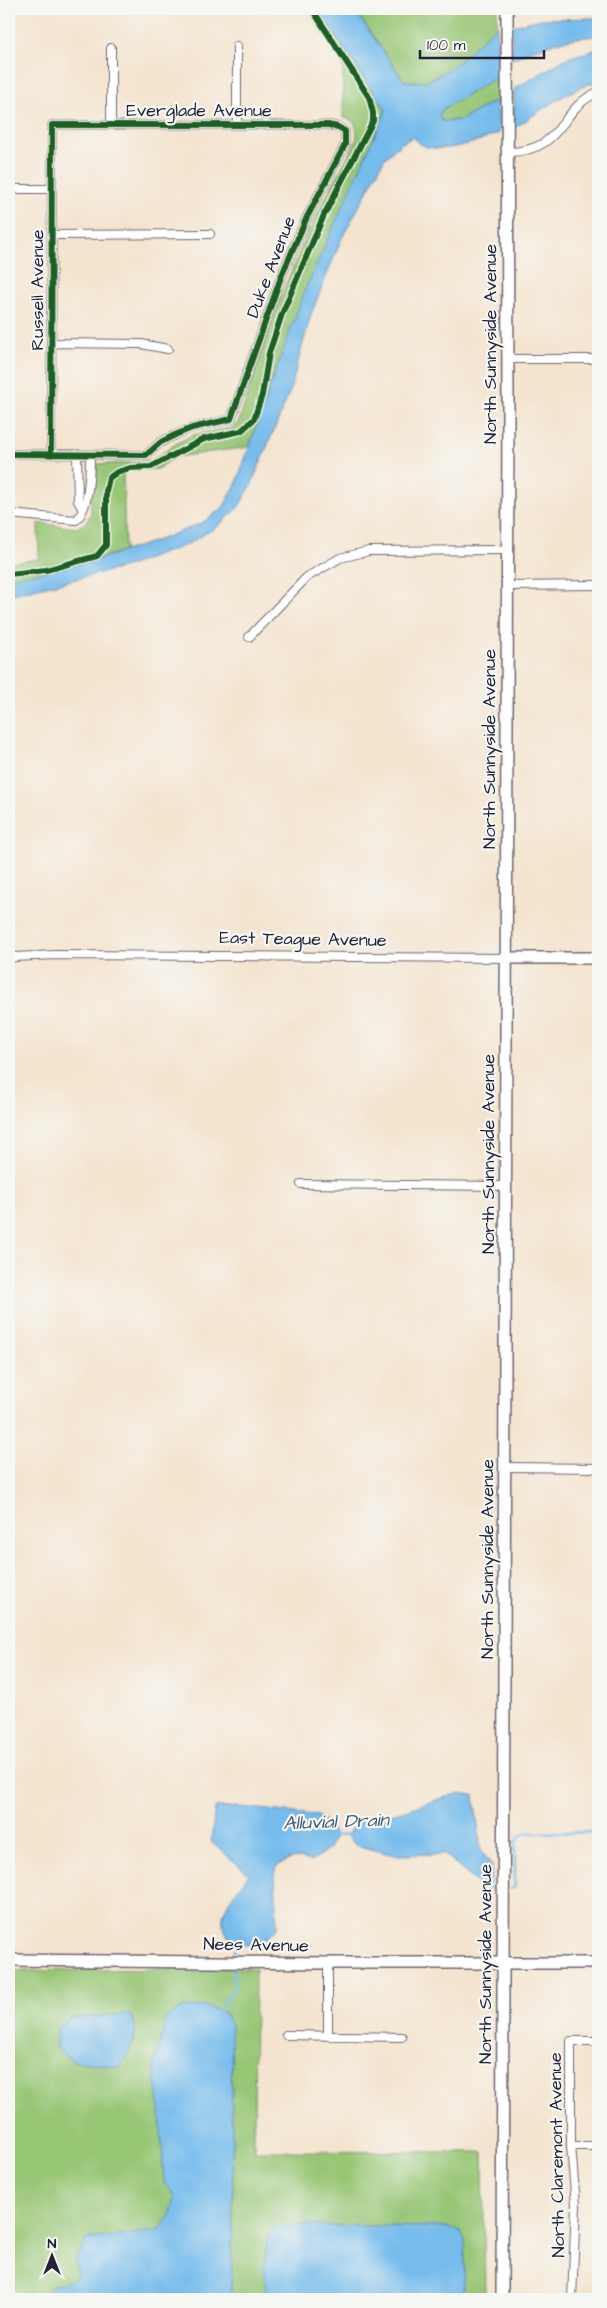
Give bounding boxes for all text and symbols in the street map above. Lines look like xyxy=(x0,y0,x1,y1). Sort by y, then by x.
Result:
scale bar xyxy=(420,28,543,60)
text: 100 m xyxy=(427,35,466,56)
street label: Everglade Avenue xyxy=(126,98,272,124)
street label: Duke Avenue xyxy=(240,212,302,322)
street label: Russell Avenue xyxy=(25,229,50,351)
street label: North Sunnyside Avenue xyxy=(478,244,504,444)
street label: North Sunnyside Avenue xyxy=(477,649,503,849)
street label: East Teague Avenue xyxy=(219,925,387,954)
street label: North Sunnyside Avenue xyxy=(476,1054,502,1254)
street label: North Sunnyside Avenue xyxy=(475,1459,501,1659)
water label: Alluvial Drain xyxy=(283,1807,391,1837)
street label: North Sunnyside Avenue xyxy=(473,1864,499,2064)
street label: Nees Avenue xyxy=(203,1932,309,1958)
street label: North Claremont Avenue xyxy=(543,2052,571,2258)
north arrow xyxy=(28,2230,78,2280)
text: N xyxy=(48,2234,57,2254)

